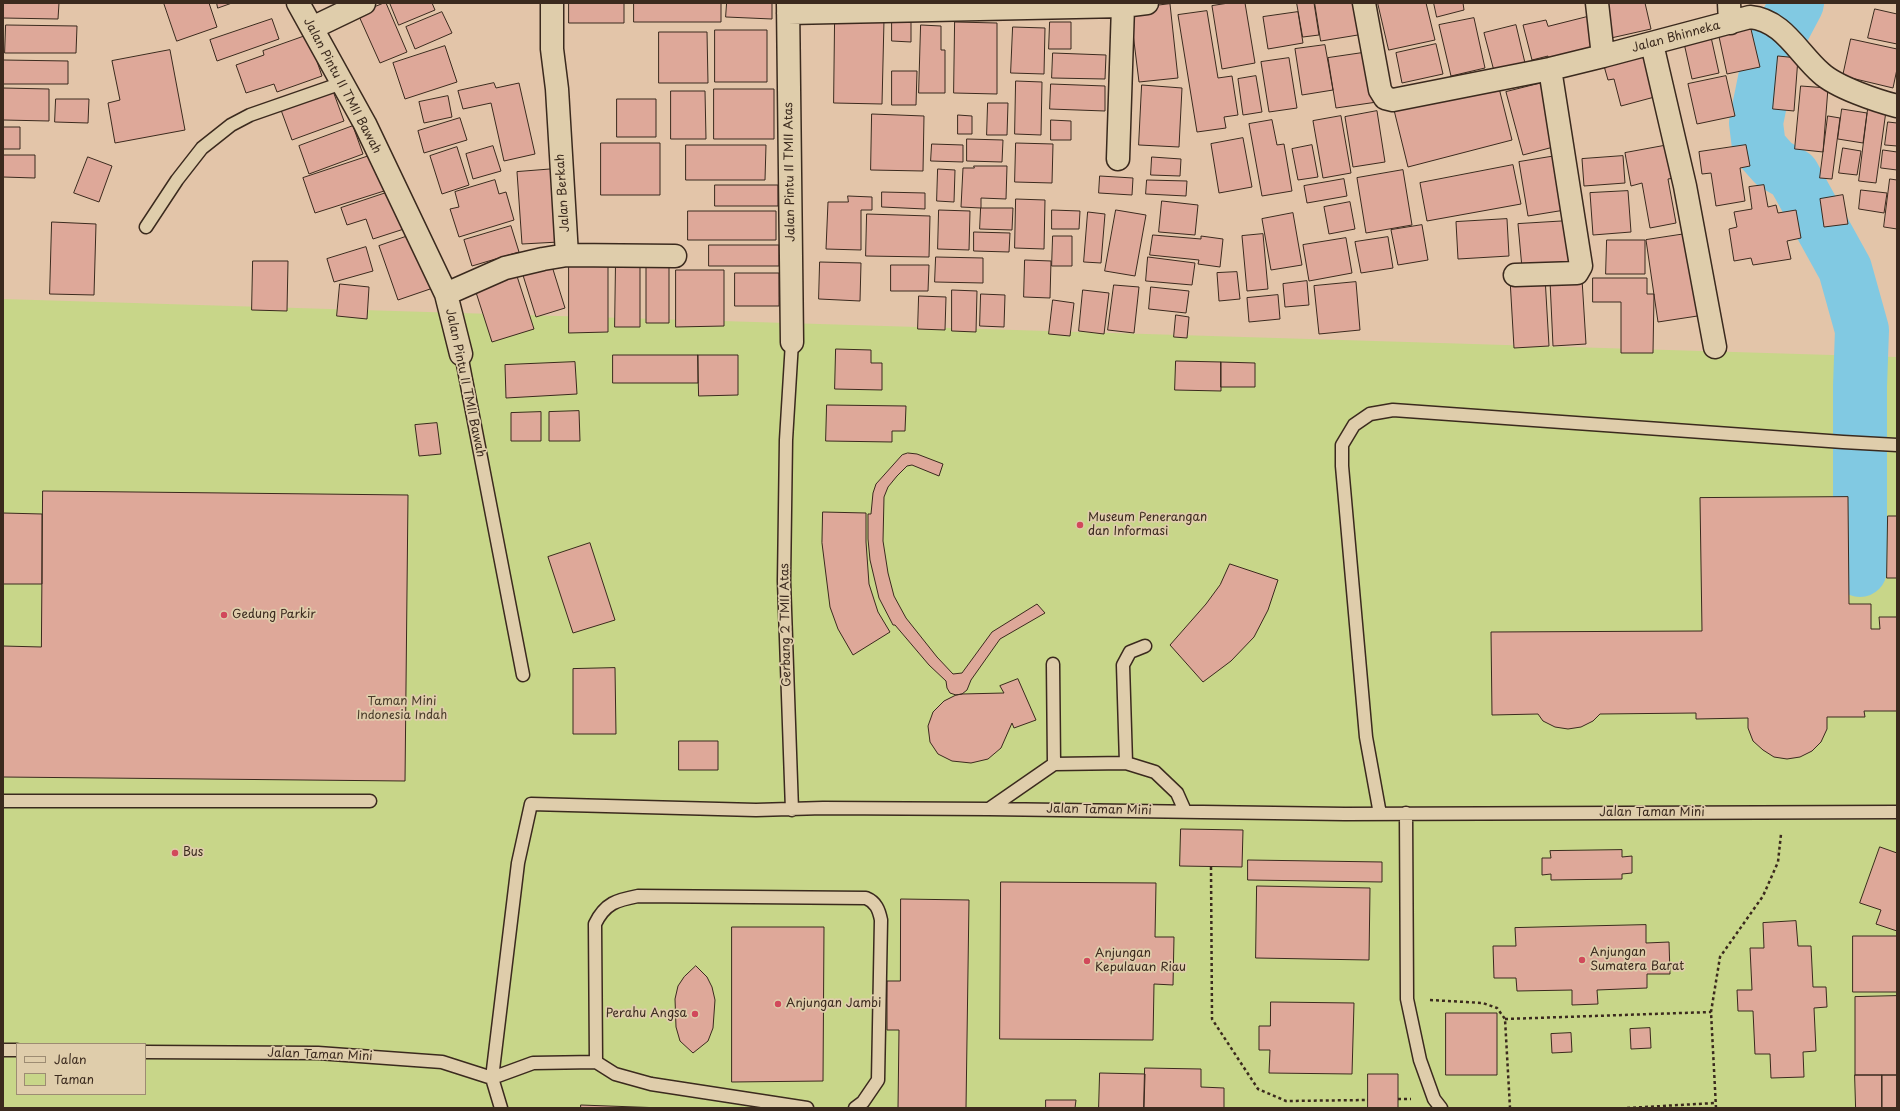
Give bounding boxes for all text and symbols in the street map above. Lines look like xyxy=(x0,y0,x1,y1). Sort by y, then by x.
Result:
street label: Jalan Pintu II TMII Bawah xyxy=(300,16,384,156)
street label: Jalan Bhinneka xyxy=(1630,18,1722,56)
street label: Jalan Pintu II TMII Atas xyxy=(782,102,798,242)
street label: Jalan Berkah xyxy=(553,153,573,233)
street label: Jalan Pintu II TMII Bawah xyxy=(442,307,488,459)
place label: Museum Penerangan dan Informasi xyxy=(1088,511,1207,539)
marker: Museum Penerangan dan Informasi xyxy=(1075,520,1085,530)
street label: Gerbang 2 TMII Atas xyxy=(778,563,794,687)
place label: Gedung Parkir xyxy=(232,608,316,622)
marker: Gedung Parkir xyxy=(219,610,229,620)
park label: Taman Mini Indonesia Indah xyxy=(357,695,447,723)
street label: Jalan Taman Mini xyxy=(1046,802,1152,818)
street label: Jalan Taman Mini xyxy=(1599,806,1705,820)
place label: Bus xyxy=(183,846,203,860)
marker: Bus xyxy=(170,848,180,858)
place label: Anjungan Sumatera Barat xyxy=(1590,946,1684,974)
place label: Anjungan Kepulauan Riau xyxy=(1095,947,1186,975)
marker: Anjungan Sumatera Barat xyxy=(1577,955,1587,965)
marker: Anjungan Kepulauan Riau xyxy=(1082,956,1092,966)
place label: Anjungan Jambi xyxy=(786,997,881,1011)
marker: Anjungan Jambi xyxy=(773,999,783,1009)
place label: Perahu Angsa xyxy=(606,1007,687,1021)
marker: Perahu Angsa xyxy=(690,1009,700,1019)
legend xyxy=(16,1043,146,1095)
street label: Jalan Taman Mini xyxy=(267,1046,373,1064)
text: Jalan xyxy=(54,1050,87,1068)
text: Taman xyxy=(54,1070,94,1088)

